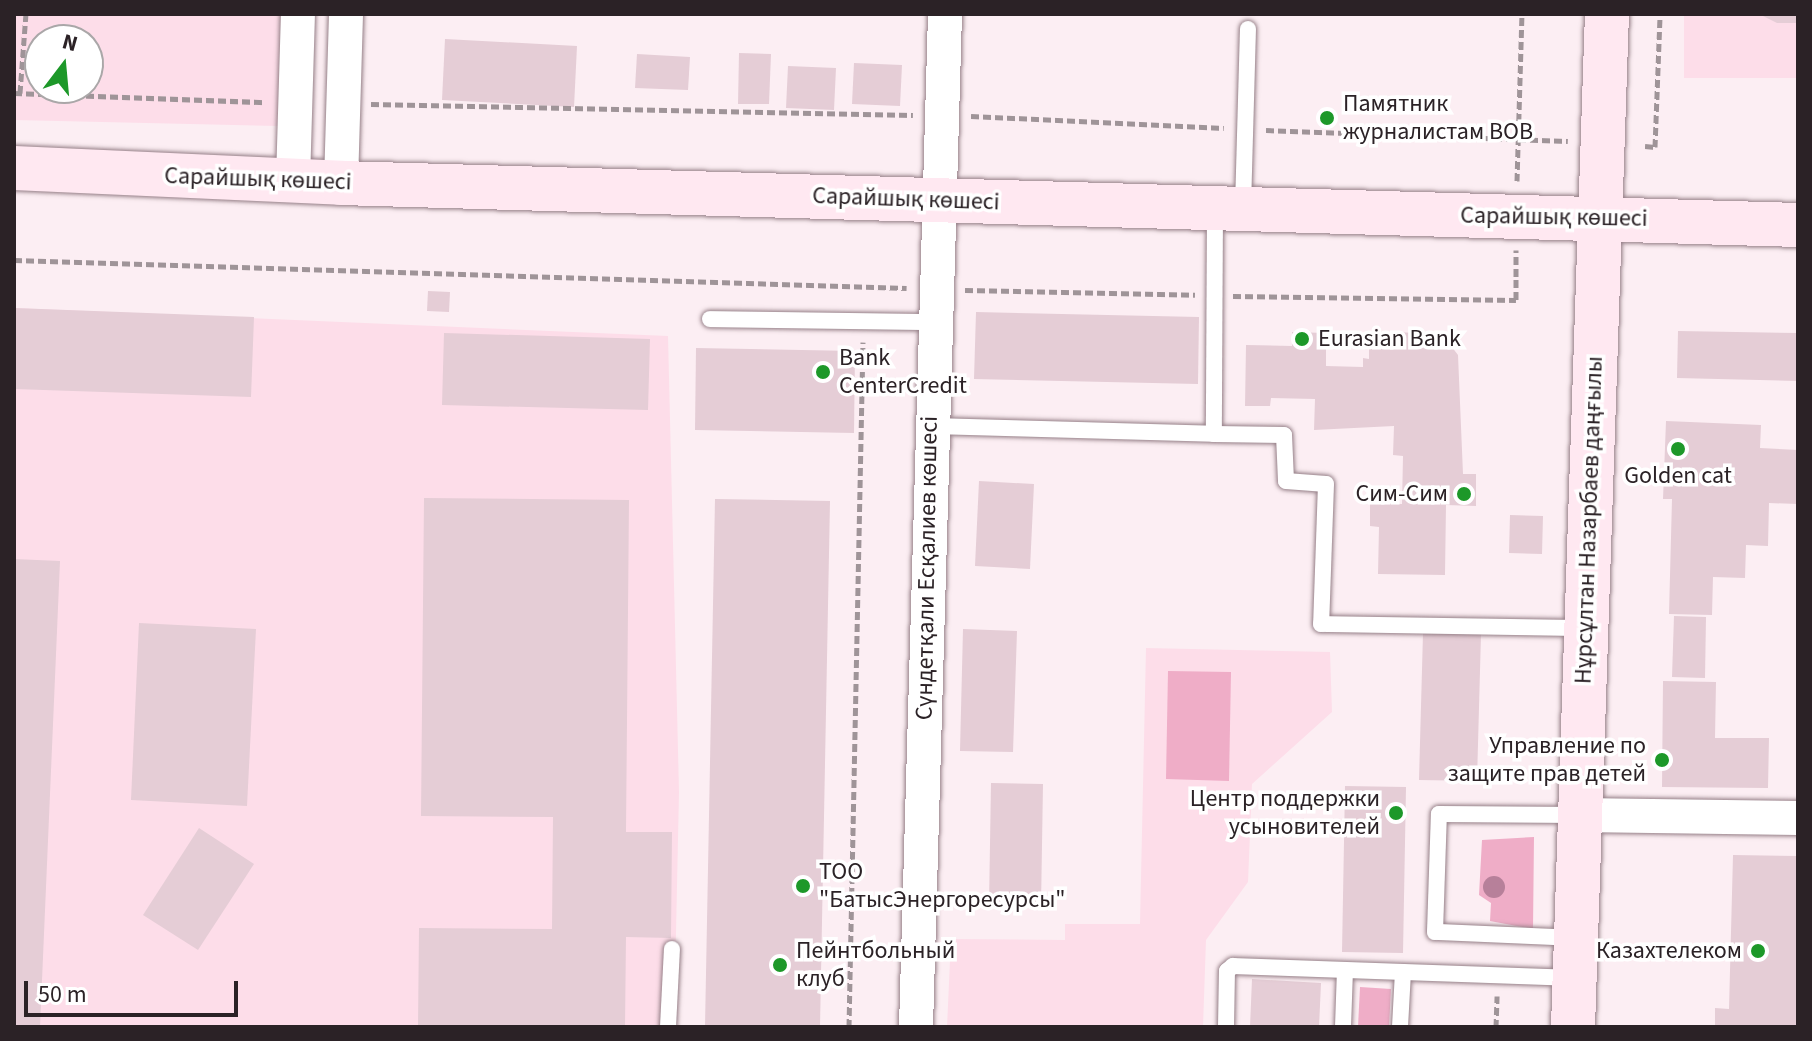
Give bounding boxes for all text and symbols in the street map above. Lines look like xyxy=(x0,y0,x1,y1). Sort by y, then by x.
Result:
north arrow xyxy=(24,24,104,104)
text: N xyxy=(59,25,82,60)
place label: Памятник журналистам ВОВ xyxy=(1343,90,1533,146)
marker: Памятник журналистам ВОВ xyxy=(1318,109,1336,127)
street label: Сарайшық көшесі xyxy=(164,161,352,197)
street label: Сарайшық көшесі xyxy=(812,181,1000,217)
street label: Сарайшық көшесі xyxy=(1460,201,1648,233)
place label: Eurasian Bank xyxy=(1318,325,1461,353)
marker: Eurasian Bank xyxy=(1293,330,1311,348)
place label: Bank CenterCredit xyxy=(839,344,967,400)
street label: Нұрсұлтан Назарбаев даңғылы xyxy=(1569,355,1609,685)
marker: Bank CenterCredit xyxy=(814,363,832,381)
street label: Сүндетқали Есқалиев көшесі xyxy=(910,416,944,720)
marker: Golden cat xyxy=(1669,440,1687,458)
place label: Golden cat xyxy=(1624,462,1732,490)
place label: Сим-Сим xyxy=(1356,480,1448,508)
marker: Сим-Сим xyxy=(1455,485,1473,503)
place label: Управление по защите прав детей xyxy=(1448,732,1646,788)
marker: Управление по защите прав детей xyxy=(1653,751,1671,769)
place label: Центр поддержки усыновителей xyxy=(1190,785,1380,841)
marker: Центр поддержки усыновителей xyxy=(1387,804,1405,822)
place label: ТОО "БатысЭнергоресурсы" xyxy=(819,858,1066,914)
marker: ТОО "БатысЭнергоресурсы" xyxy=(794,877,812,895)
place label: Пейнтбольный клуб xyxy=(796,937,955,993)
place label: Казахтелеком xyxy=(1596,937,1742,965)
marker: Казахтелеком xyxy=(1749,942,1767,960)
marker: Пейнтбольный клуб xyxy=(771,956,789,974)
scale bar xyxy=(28,965,242,1015)
text: 50 m xyxy=(38,977,87,1012)

